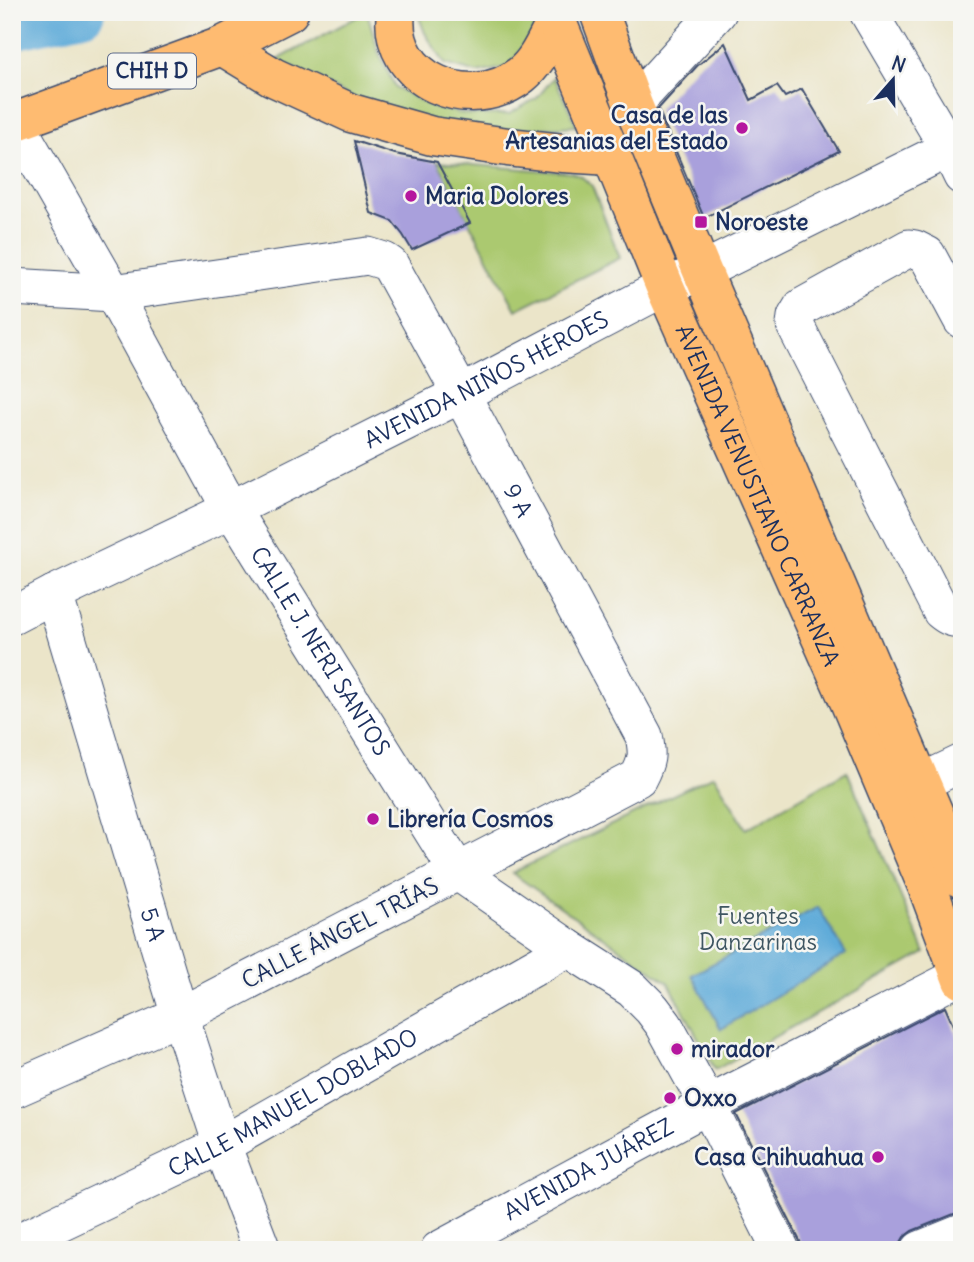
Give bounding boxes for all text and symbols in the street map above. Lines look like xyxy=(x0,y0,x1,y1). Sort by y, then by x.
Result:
north arrow xyxy=(858,46,928,116)
text: N xyxy=(889,51,909,78)
road number: CHIH D xyxy=(108,54,196,88)
place label: Casa de las Artesanias del Estado xyxy=(505,100,728,155)
marker: Casa de las Artesanias del Estado xyxy=(734,120,750,136)
place label: Maria Dolores xyxy=(425,181,569,210)
marker: Maria Dolores xyxy=(403,188,419,204)
place label: Noroeste xyxy=(715,207,808,236)
marker: Noroeste xyxy=(693,214,709,230)
street label: AVENIDA NIÑOS HÉROES xyxy=(359,304,613,454)
street label: AVENIDA VENUSTIANO CARRANZA xyxy=(670,320,847,670)
street label: 9 A xyxy=(498,479,539,522)
street label: CALLE J. NERI SANTOS xyxy=(245,541,397,761)
place label: Librería Cosmos xyxy=(387,804,553,833)
marker: Librería Cosmos xyxy=(365,811,381,827)
street label: CALLE ÁNGEL TRÍAS xyxy=(237,870,443,995)
park label: Fuentes Danzarinas xyxy=(699,901,817,956)
street label: 5 A xyxy=(134,904,172,945)
street label: CALLE MANUEL DOBLADO xyxy=(163,1022,423,1183)
place label: mirador xyxy=(691,1034,775,1063)
marker: mirador xyxy=(669,1041,685,1057)
place label: Oxxo xyxy=(684,1083,737,1112)
marker: Oxxo xyxy=(662,1090,678,1106)
street label: AVENIDA JUÁREZ xyxy=(499,1111,678,1226)
place label: Casa Chihuahua xyxy=(694,1142,864,1171)
marker: Casa Chihuahua xyxy=(870,1149,886,1165)

